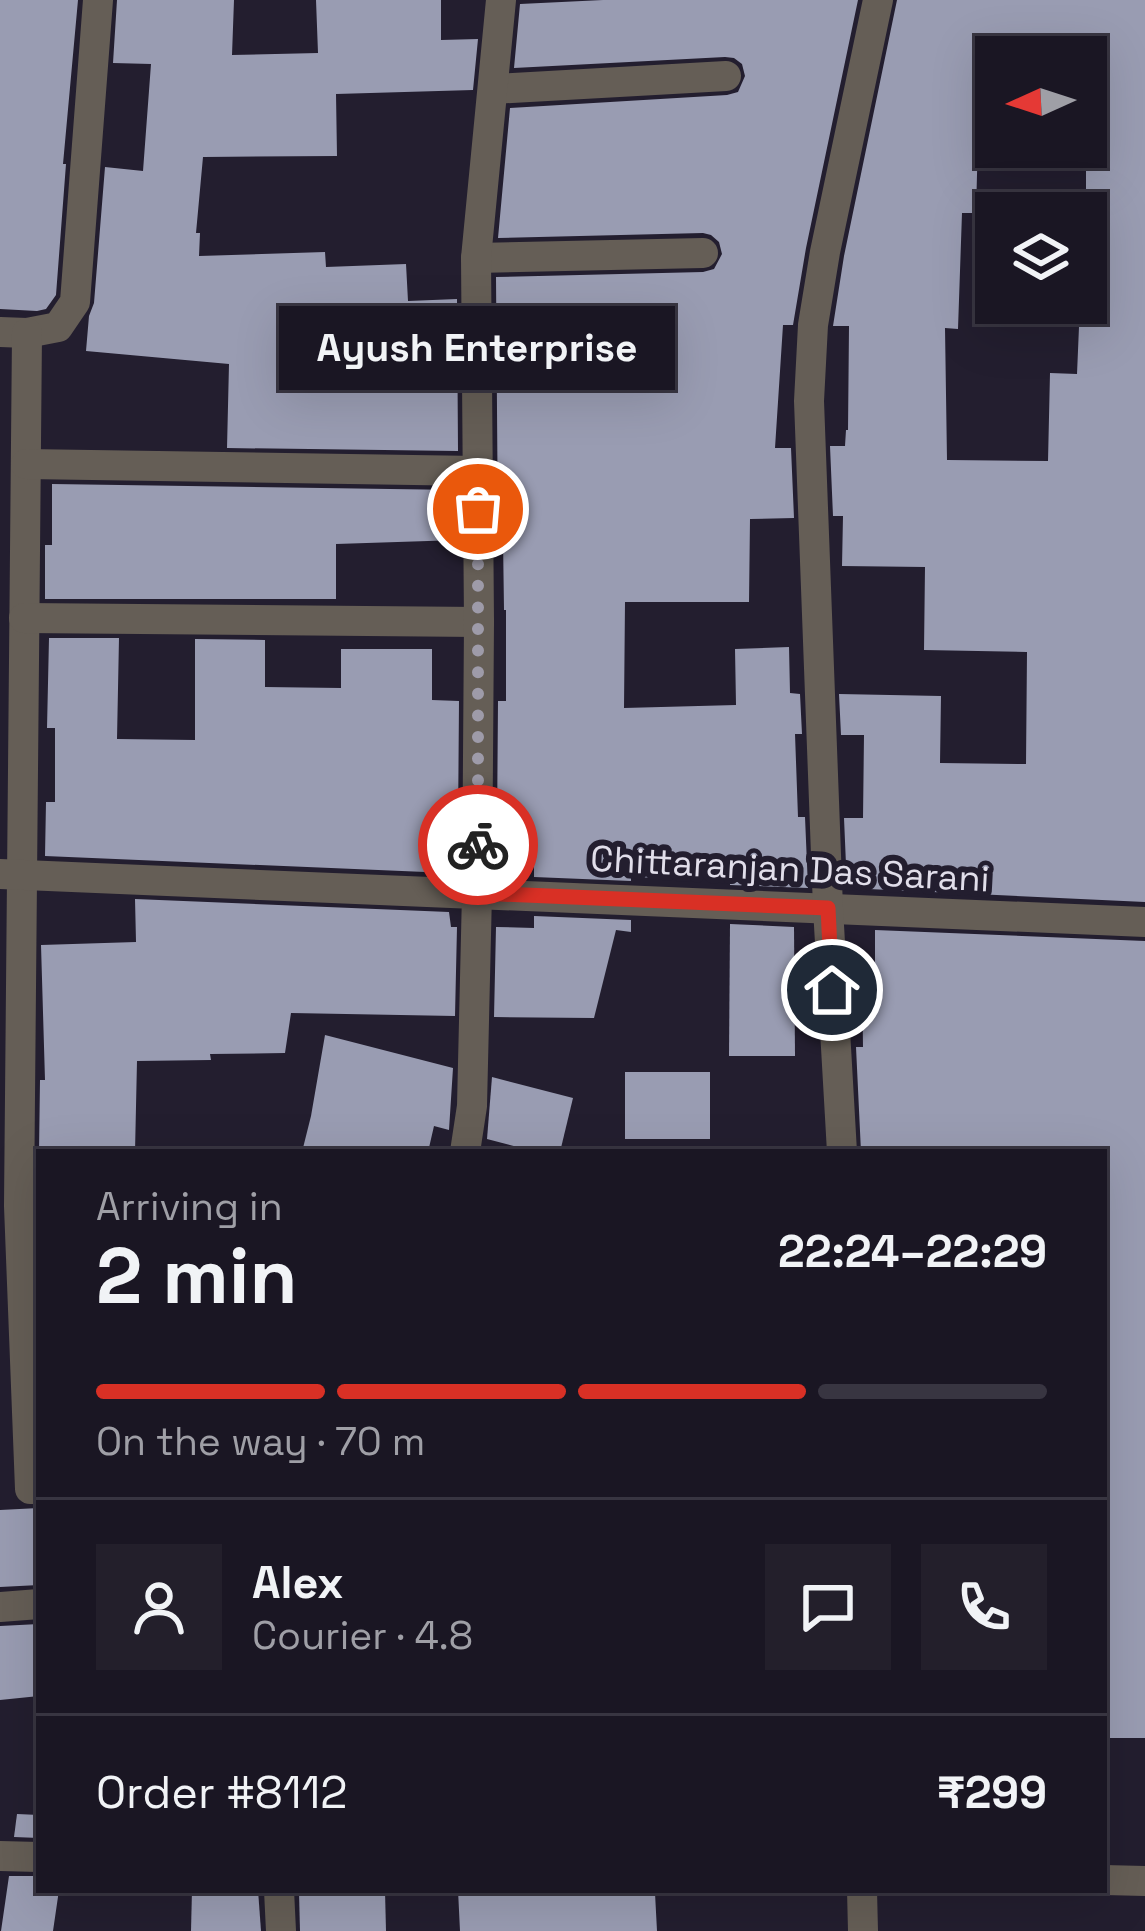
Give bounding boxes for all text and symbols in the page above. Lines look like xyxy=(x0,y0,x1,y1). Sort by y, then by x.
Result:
north arrow xyxy=(975,36,1107,168)
map controls xyxy=(975,36,1107,324)
button: layers xyxy=(975,192,1107,324)
callout: Ayush Enterprise xyxy=(280,305,676,389)
text: Ayush Enterprise xyxy=(317,323,637,372)
pin xyxy=(427,458,529,560)
icon: bag xyxy=(445,476,511,542)
courier xyxy=(418,785,538,905)
icon: bike xyxy=(445,812,511,878)
street label: Chittaranjan Das Sarani xyxy=(589,836,991,902)
pin xyxy=(781,939,883,1041)
icon: home xyxy=(799,957,865,1023)
text: Arriving in xyxy=(96,1182,283,1231)
text: 22:24–22:29 xyxy=(778,1223,1047,1280)
text: 2 min xyxy=(96,1226,298,1326)
text: On the way · 70 m xyxy=(96,1417,425,1466)
button: person xyxy=(96,1544,222,1670)
button: chat xyxy=(765,1544,891,1670)
button: phone xyxy=(921,1544,1047,1670)
text: Alex xyxy=(252,1554,344,1611)
text: Courier · 4.8 xyxy=(252,1611,473,1660)
text: Order #8112 xyxy=(96,1764,347,1821)
text: ₹299 xyxy=(937,1764,1047,1821)

